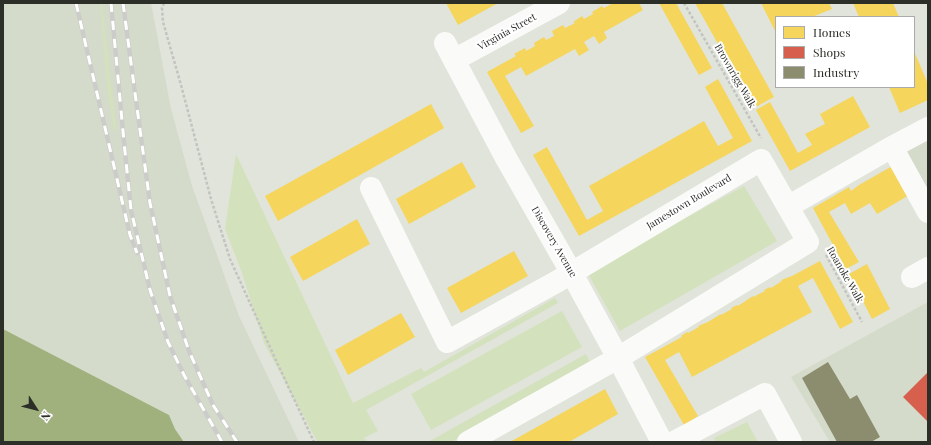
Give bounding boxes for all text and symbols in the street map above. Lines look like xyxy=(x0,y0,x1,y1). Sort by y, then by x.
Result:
street label: Virginia Street xyxy=(476,11,538,53)
legend xyxy=(775,16,915,88)
text: Homes xyxy=(813,24,851,40)
street label: Brownrigg Walk xyxy=(712,42,758,110)
text: Shops xyxy=(813,44,845,60)
text: Industry xyxy=(813,64,859,80)
street label: Jamestown Boulevard xyxy=(644,172,734,232)
street label: Discovery Avenue xyxy=(529,204,579,280)
street label: Roanoke Walk xyxy=(824,245,866,305)
north arrow xyxy=(16,389,56,429)
text: N xyxy=(38,409,55,424)

